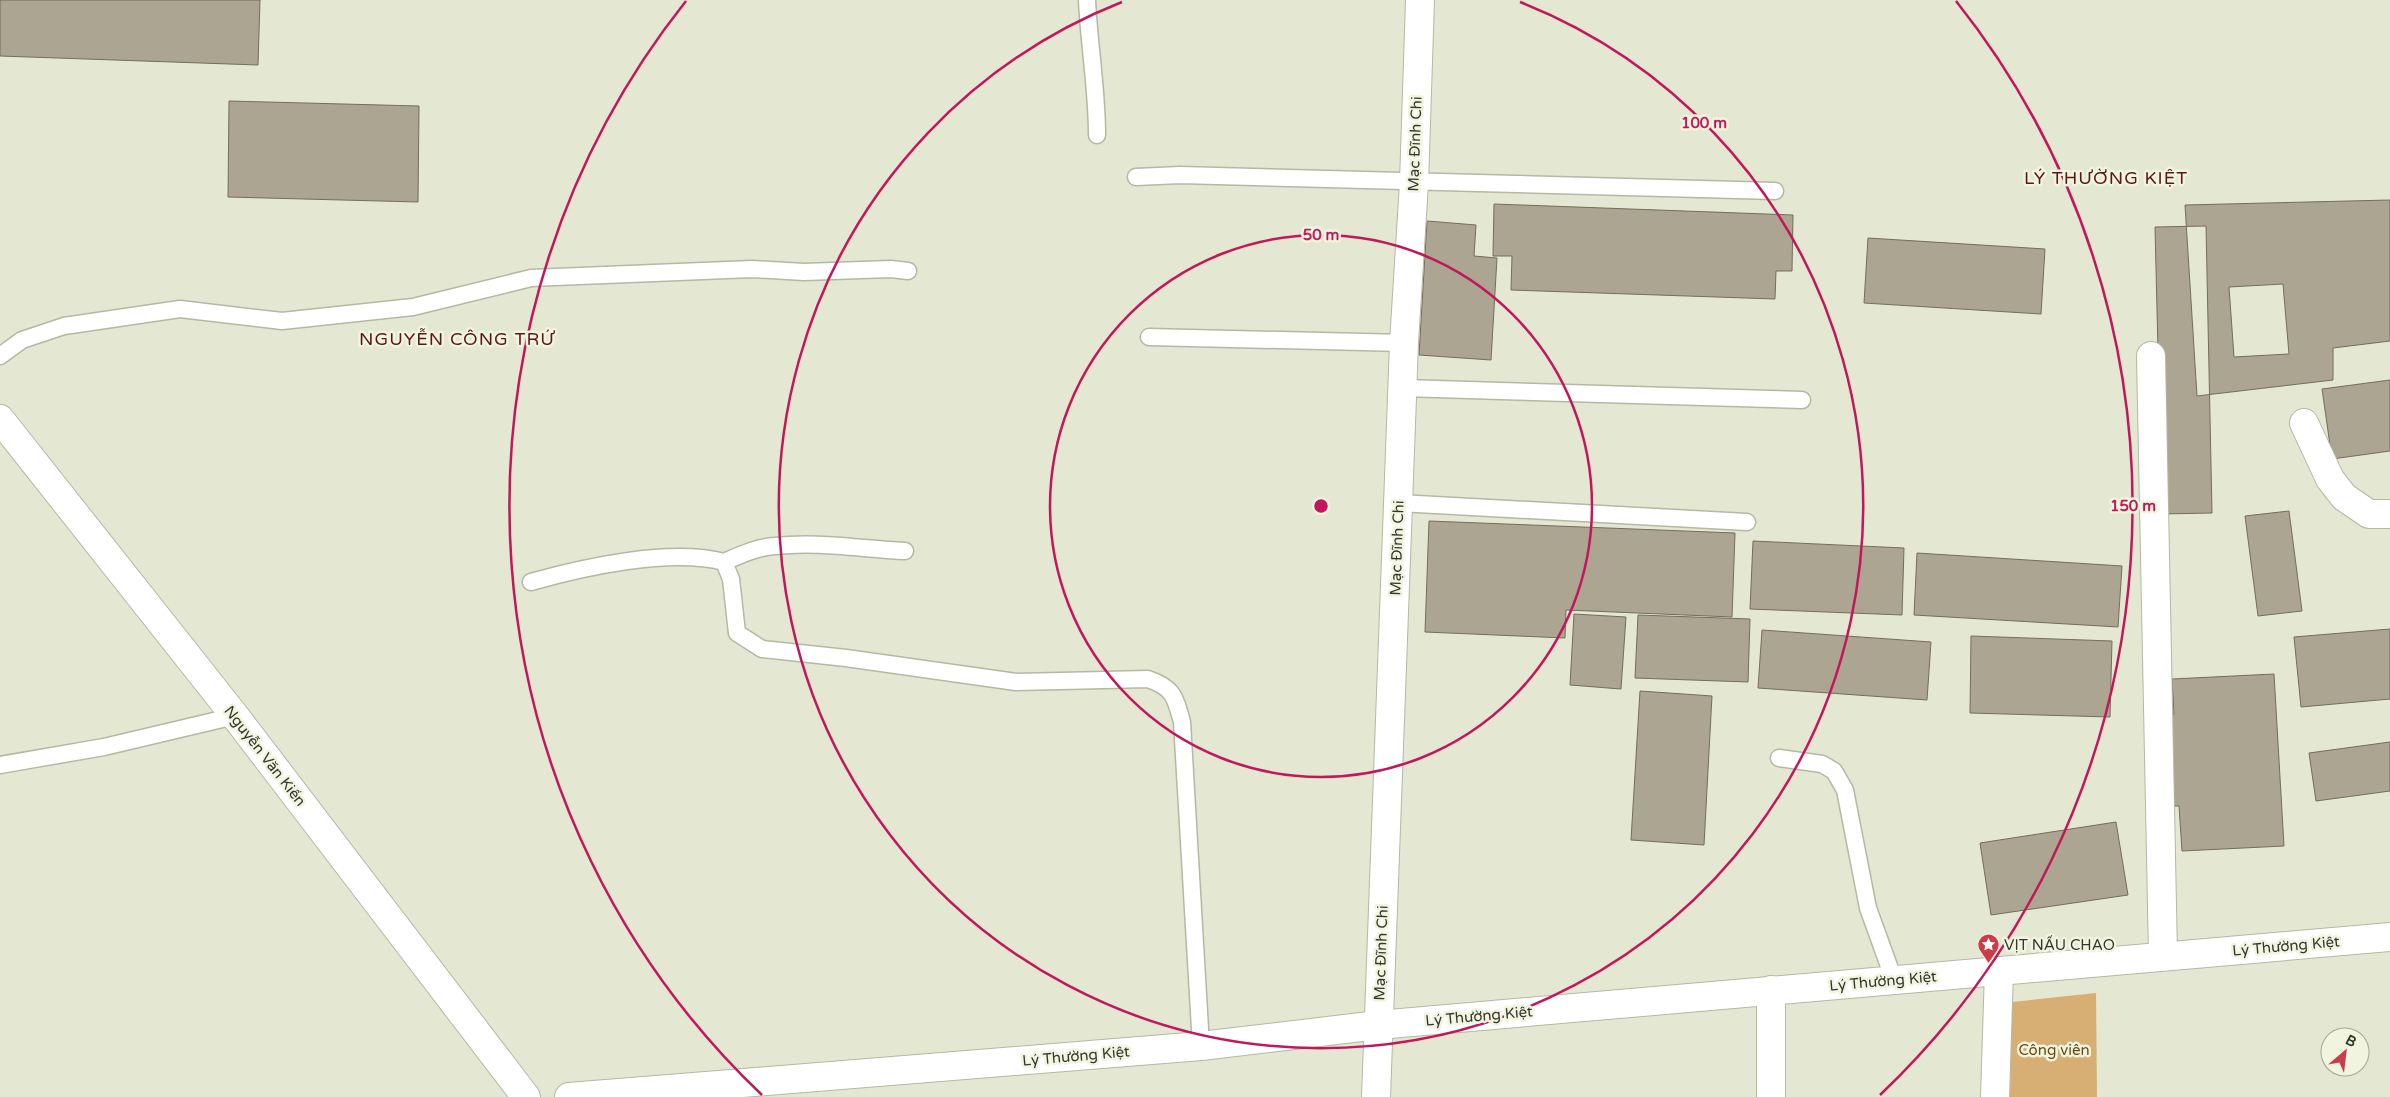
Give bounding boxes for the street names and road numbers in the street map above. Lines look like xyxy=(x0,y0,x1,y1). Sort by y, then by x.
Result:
street label: Mạc Đĩnh Chi xyxy=(1404,96,1426,192)
street label: Mạc Đĩnh Chi xyxy=(1386,500,1408,596)
street label: Nguyễn Văn Kiến xyxy=(220,702,310,810)
street label: Mạc Đĩnh Chi xyxy=(1370,905,1392,1001)
street label: Lý Thường Kiệt xyxy=(2232,932,2341,960)
street label: Lý Thường Kiệt xyxy=(1829,967,1938,995)
street label: Lý Thường Kiệt xyxy=(1425,1002,1534,1030)
street label: Lý Thường Kiệt xyxy=(1022,1042,1131,1070)

